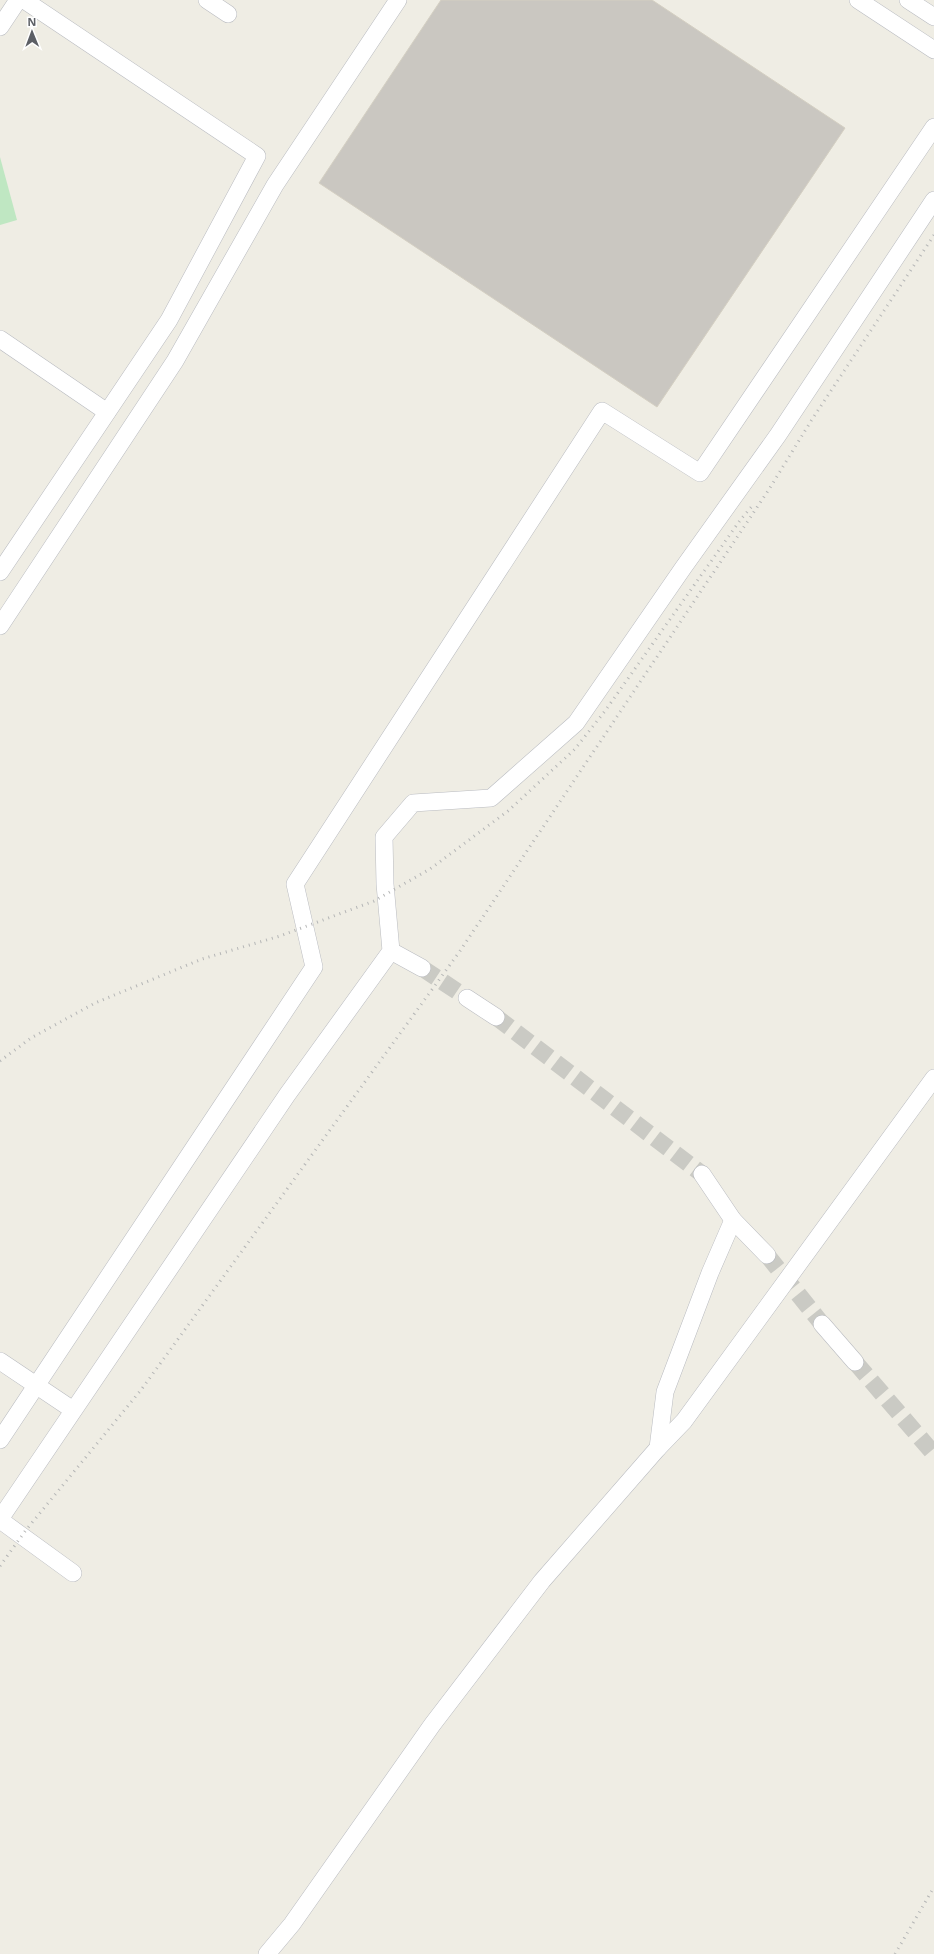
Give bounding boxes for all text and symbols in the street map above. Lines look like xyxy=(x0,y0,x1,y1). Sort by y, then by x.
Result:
north arrow xyxy=(12,12,52,52)
text: N xyxy=(27,14,36,29)

